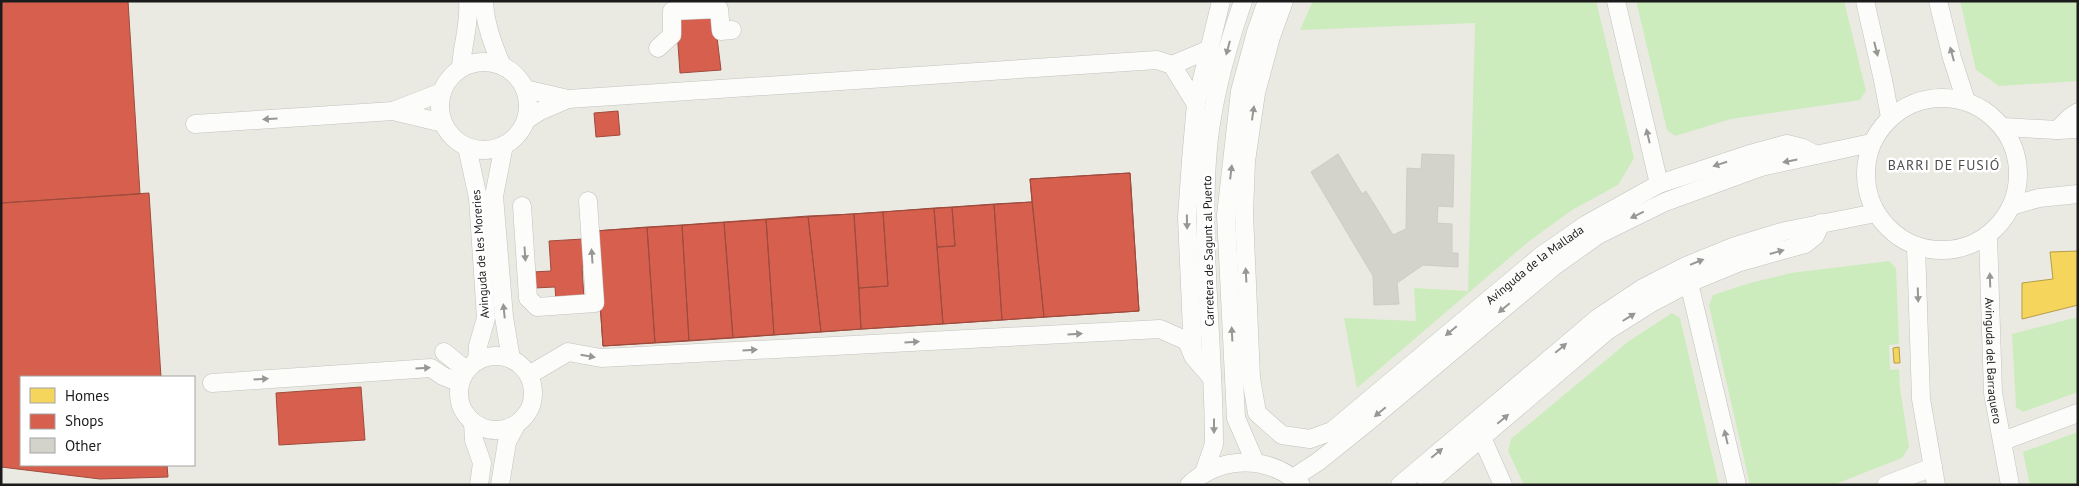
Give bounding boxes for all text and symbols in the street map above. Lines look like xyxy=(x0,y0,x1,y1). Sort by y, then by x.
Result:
one-way arrow xyxy=(1224,40,1232,55)
one-way arrow xyxy=(1872,41,1880,56)
one-way arrow xyxy=(1947,47,1955,62)
one-way arrow xyxy=(1250,105,1258,121)
one-way arrow xyxy=(261,116,277,124)
one-way arrow xyxy=(1644,129,1652,144)
district label: BARRI DE FUSIÓ xyxy=(1888,156,2000,174)
one-way arrow xyxy=(1782,157,1797,165)
one-way arrow xyxy=(1712,160,1727,168)
one-way arrow xyxy=(1227,163,1235,179)
street label: Carretera de Sagunt al Puerto xyxy=(1199,175,1217,327)
street label: Avinguda de les Moreries xyxy=(468,189,492,319)
one-way arrow xyxy=(1630,212,1644,220)
one-way arrow xyxy=(1183,214,1191,230)
street label: Avinguda de la Mallada xyxy=(1482,221,1586,307)
one-way arrow xyxy=(521,247,529,263)
one-way arrow xyxy=(1770,247,1785,255)
one-way arrow xyxy=(587,248,595,264)
one-way arrow xyxy=(1690,257,1704,265)
one-way arrow xyxy=(1242,266,1250,282)
one-way arrow xyxy=(1986,272,1994,288)
one-way arrow xyxy=(1914,287,1922,303)
street label: Avinguda del Barraquero xyxy=(1982,297,2006,425)
one-way arrow xyxy=(500,302,508,318)
one-way arrow xyxy=(1498,302,1511,313)
one-way arrow xyxy=(1623,312,1636,322)
one-way arrow xyxy=(1228,325,1236,341)
one-way arrow xyxy=(1445,326,1458,337)
one-way arrow xyxy=(1067,329,1083,337)
one-way arrow xyxy=(905,337,921,345)
one-way arrow xyxy=(1554,343,1567,354)
one-way arrow xyxy=(742,346,758,354)
one-way arrow xyxy=(580,352,596,360)
one-way arrow xyxy=(415,364,431,372)
one-way arrow xyxy=(253,375,269,383)
legend xyxy=(20,376,195,466)
text: Homes xyxy=(65,386,109,405)
one-way arrow xyxy=(1374,406,1386,418)
text: Shops xyxy=(65,411,104,430)
one-way arrow xyxy=(1497,414,1510,425)
one-way arrow xyxy=(1210,418,1218,434)
one-way arrow xyxy=(1722,430,1730,445)
text: Other xyxy=(65,436,101,455)
one-way arrow xyxy=(1430,448,1443,459)

